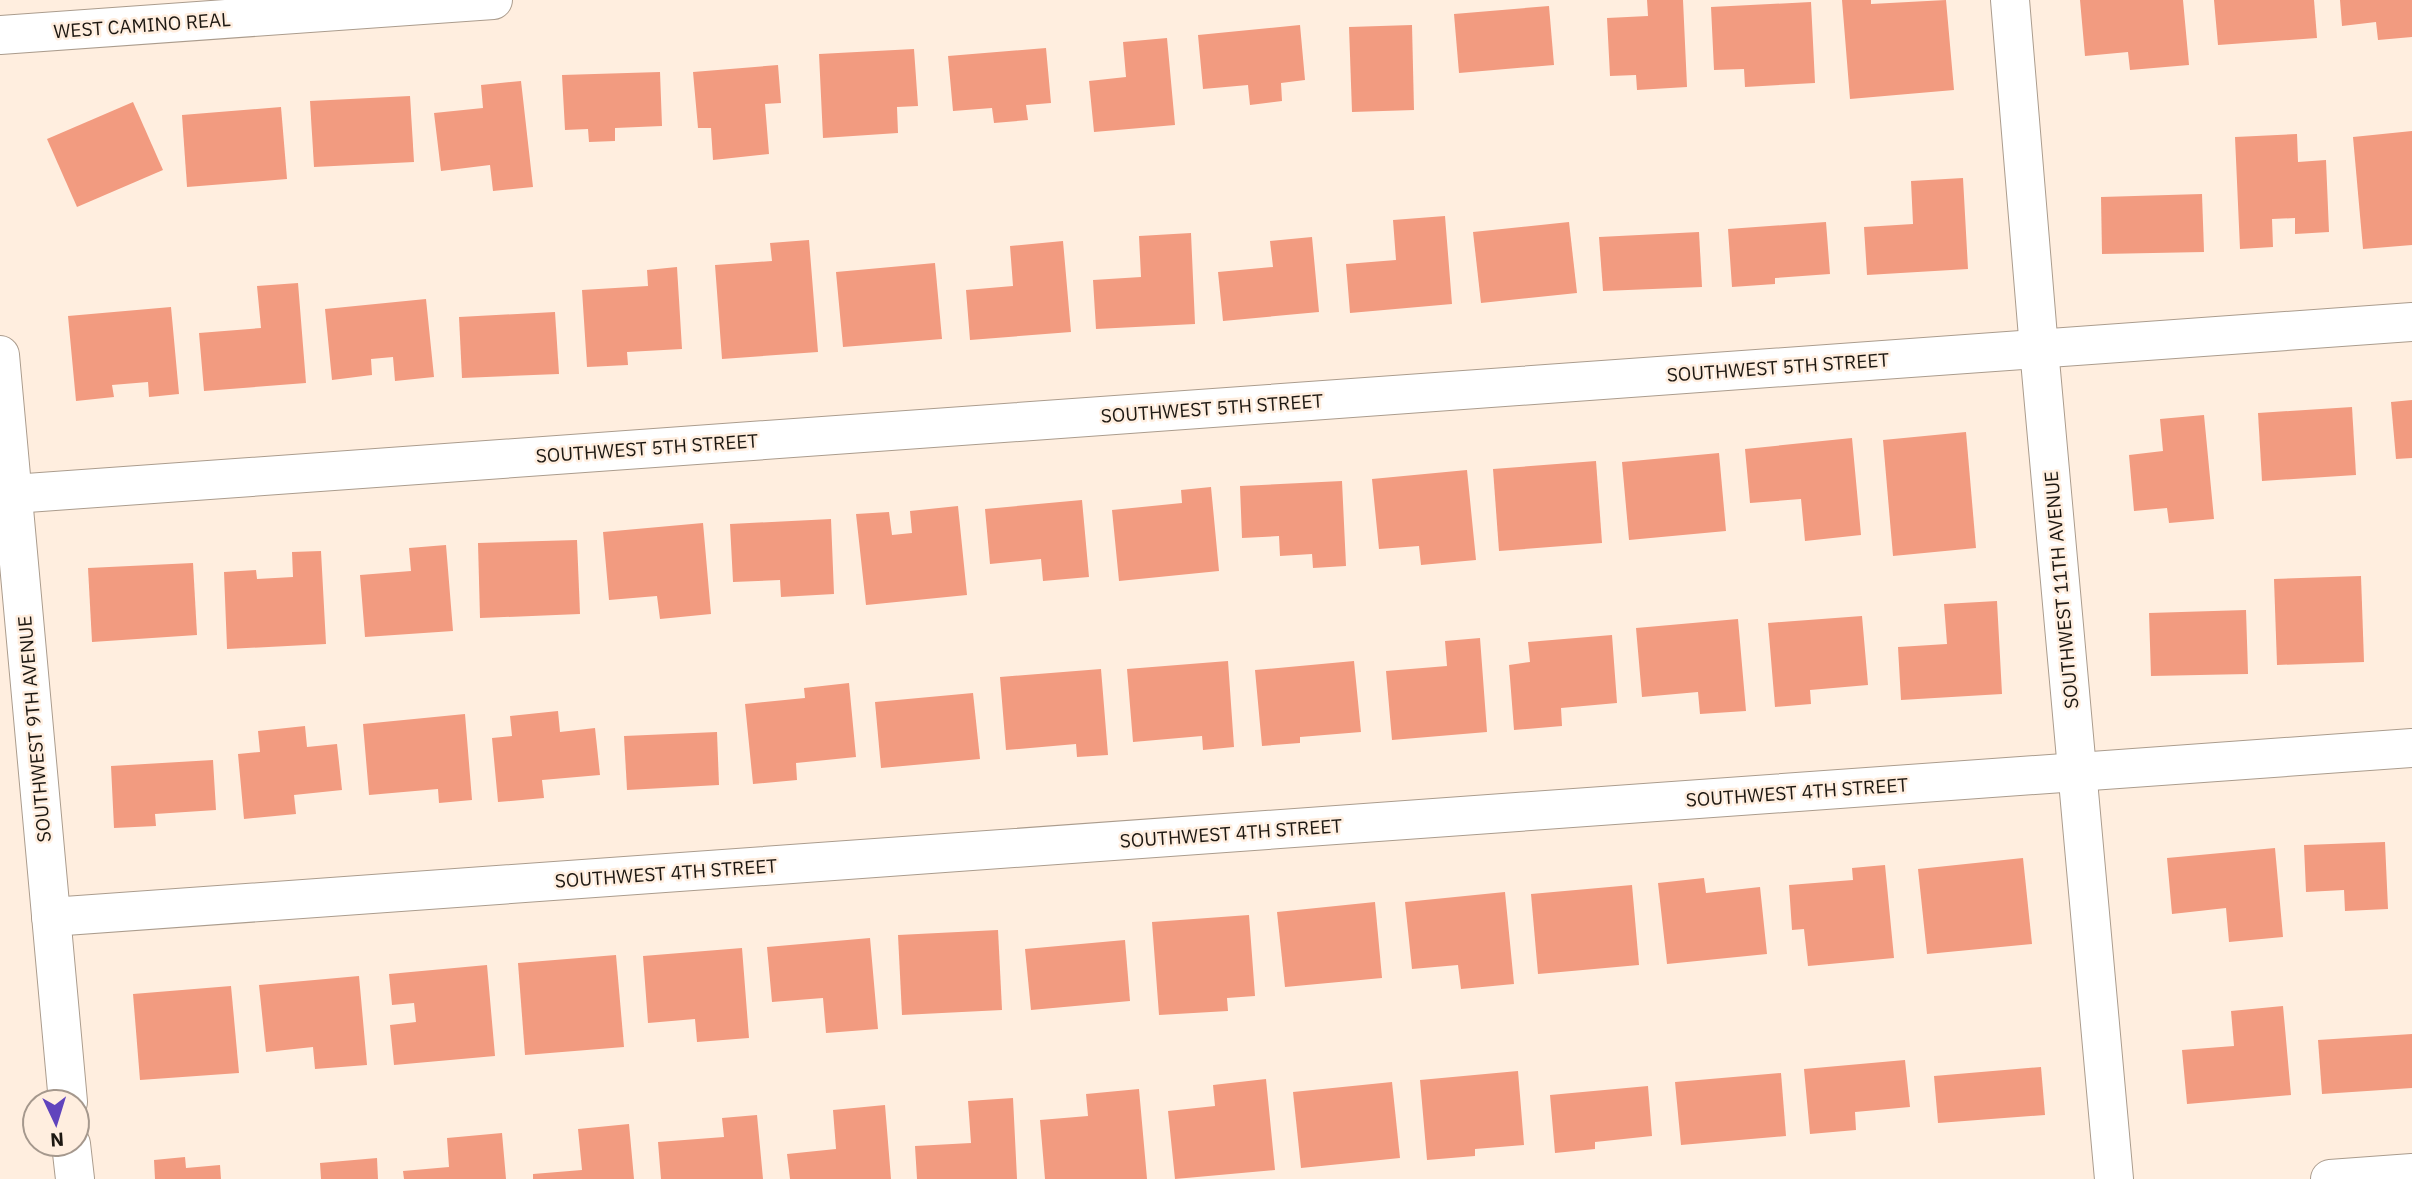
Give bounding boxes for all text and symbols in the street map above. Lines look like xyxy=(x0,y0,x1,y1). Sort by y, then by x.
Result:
street label: WEST CAMINO REAL xyxy=(53,7,231,43)
street label: SOUTHWEST 5TH STREET xyxy=(1666,347,1890,387)
street label: SOUTHWEST 5TH STREET xyxy=(1100,388,1324,428)
street label: SOUTHWEST 5TH STREET xyxy=(535,428,759,468)
street label: SOUTHWEST 11TH AVENUE xyxy=(2039,470,2083,710)
street label: SOUTHWEST 9TH AVENUE xyxy=(12,615,56,843)
street label: SOUTHWEST 4TH STREET xyxy=(1685,772,1909,812)
street label: SOUTHWEST 4TH STREET xyxy=(1119,813,1343,853)
street label: SOUTHWEST 4TH STREET xyxy=(554,853,778,893)
north arrow xyxy=(21,1088,91,1158)
text: N xyxy=(49,1128,65,1152)

